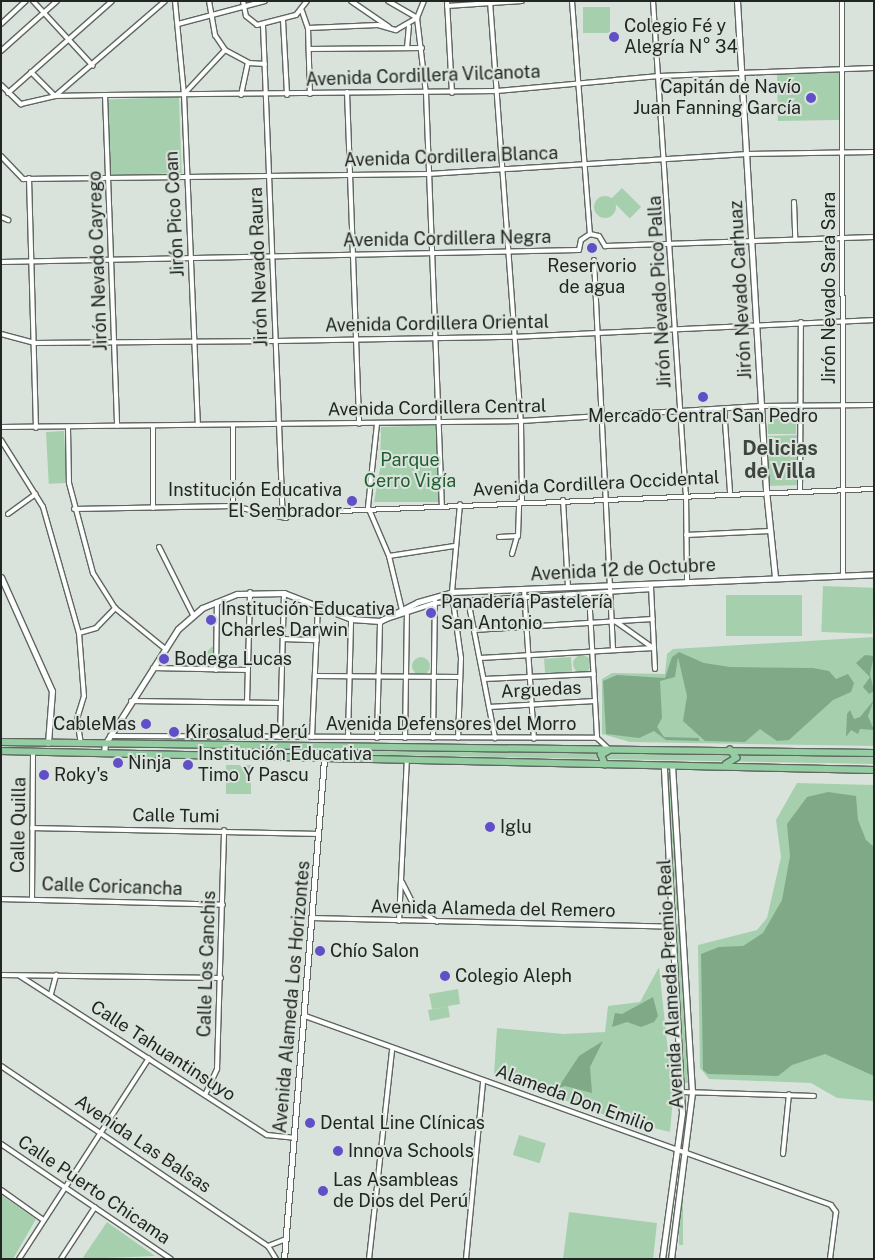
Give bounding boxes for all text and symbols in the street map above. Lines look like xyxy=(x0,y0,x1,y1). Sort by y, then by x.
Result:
place label: Colegio Fé y Alegría N° 34 xyxy=(624,16,738,58)
marker: Colegio Fé y Alegría N° 34 xyxy=(608,31,620,43)
street label: Avenida Cordillera Vilcanota xyxy=(305,61,541,91)
place label: Capitán de Navío Juan Fanning García xyxy=(633,77,801,120)
marker: Capitán de Navío Juan Fanning García xyxy=(805,92,817,104)
street label: Avenida Cordillera Blanca xyxy=(344,142,558,172)
street label: Jirón Pico Coan xyxy=(161,150,189,278)
street label: Jirón Nevado Cayrego xyxy=(84,170,112,352)
street label: Jirón Nevado Raura xyxy=(245,187,273,347)
street label: Jirón Nevado Sara Sara xyxy=(818,192,840,384)
street label: Jirón Nevado Pico Palla xyxy=(644,195,676,389)
street label: Jirón Nevado Carhuaz xyxy=(726,200,756,380)
street label: Avenida Cordillera Negra xyxy=(343,226,551,252)
marker: Reservorio de agua xyxy=(586,242,598,254)
place label: Reservorio de agua xyxy=(547,256,637,298)
street label: Avenida Cordillera Oriental xyxy=(325,311,549,337)
marker: Mercado Central San Pedro xyxy=(697,391,709,403)
street label: Avenida Cordillera Central xyxy=(327,395,547,421)
place label: Mercado Central San Pedro xyxy=(588,405,818,427)
district label: Delicias de Villa xyxy=(742,437,818,484)
park label: Parque Cerro Vigía xyxy=(363,450,457,492)
street label: Avenida Cordillera Occidental xyxy=(472,467,720,501)
place label: Institución Educativa El Sembrador xyxy=(168,480,342,522)
marker: Institución Educativa El Sembrador xyxy=(346,495,358,507)
street label: Avenida 12 de Octubre xyxy=(529,554,717,586)
place label: Panadería Pastelería San Antonio xyxy=(441,592,613,634)
place label: Institución Educativa Charles Darwin xyxy=(221,599,395,642)
marker: Panadería Pastelería San Antonio xyxy=(425,607,437,619)
marker: Institución Educativa Charles Darwin xyxy=(205,614,217,626)
place label: Bodega Lucas xyxy=(174,648,292,670)
marker: Bodega Lucas xyxy=(158,653,170,665)
street label: Arguedas xyxy=(500,677,582,703)
place label: CableMas xyxy=(53,713,136,735)
street label: Avenida Defensores del Morro xyxy=(325,713,577,735)
marker: CableMas xyxy=(140,718,152,730)
place label: Kirosalud Perú xyxy=(185,721,308,743)
marker: Kirosalud Perú xyxy=(167,725,181,739)
place label: Institución Educativa Timo Y Pascu xyxy=(198,744,372,786)
place label: Ninja xyxy=(128,752,171,774)
marker: Ninja xyxy=(112,757,124,769)
marker: Institución Educativa Timo Y Pascu xyxy=(182,759,194,771)
place label: Roky's xyxy=(54,764,108,786)
marker: Roky's xyxy=(38,769,50,781)
street label: Calle Quilla xyxy=(7,777,31,873)
street label: Calle Tumi xyxy=(132,804,220,828)
place label: Iglu xyxy=(500,816,532,838)
marker: Iglu xyxy=(484,821,496,833)
street label: Avenida Alameda Premio Real xyxy=(654,859,688,1109)
street label: Avenida Alameda Los Horizontes xyxy=(269,860,315,1134)
street label: Calle Coricancha xyxy=(41,874,183,900)
street label: Calle Los Canchis xyxy=(194,890,220,1038)
street label: Avenida Alameda del Remero xyxy=(370,896,616,922)
place label: Chío Salon xyxy=(330,940,419,962)
marker: Chío Salon xyxy=(314,945,326,957)
place label: Colegio Aleph xyxy=(455,965,572,987)
marker: Colegio Aleph xyxy=(439,970,451,982)
street label: Calle Tahuantinsuyo xyxy=(87,996,239,1106)
street label: Alameda Don Emilio xyxy=(493,1060,657,1138)
street label: Avenida Las Balsas xyxy=(71,1090,215,1198)
place label: Dental Line Clínicas xyxy=(320,1112,485,1134)
marker: Dental Line Clínicas xyxy=(304,1117,316,1129)
street label: Calle Puerto Chicama xyxy=(14,1131,174,1249)
place label: Innova Schools xyxy=(348,1140,474,1162)
marker: Innova Schools xyxy=(332,1145,344,1157)
place label: Las Asambleas de Dios del Perú xyxy=(333,1170,469,1212)
marker: Las Asambleas de Dios del Perú xyxy=(317,1185,329,1197)

